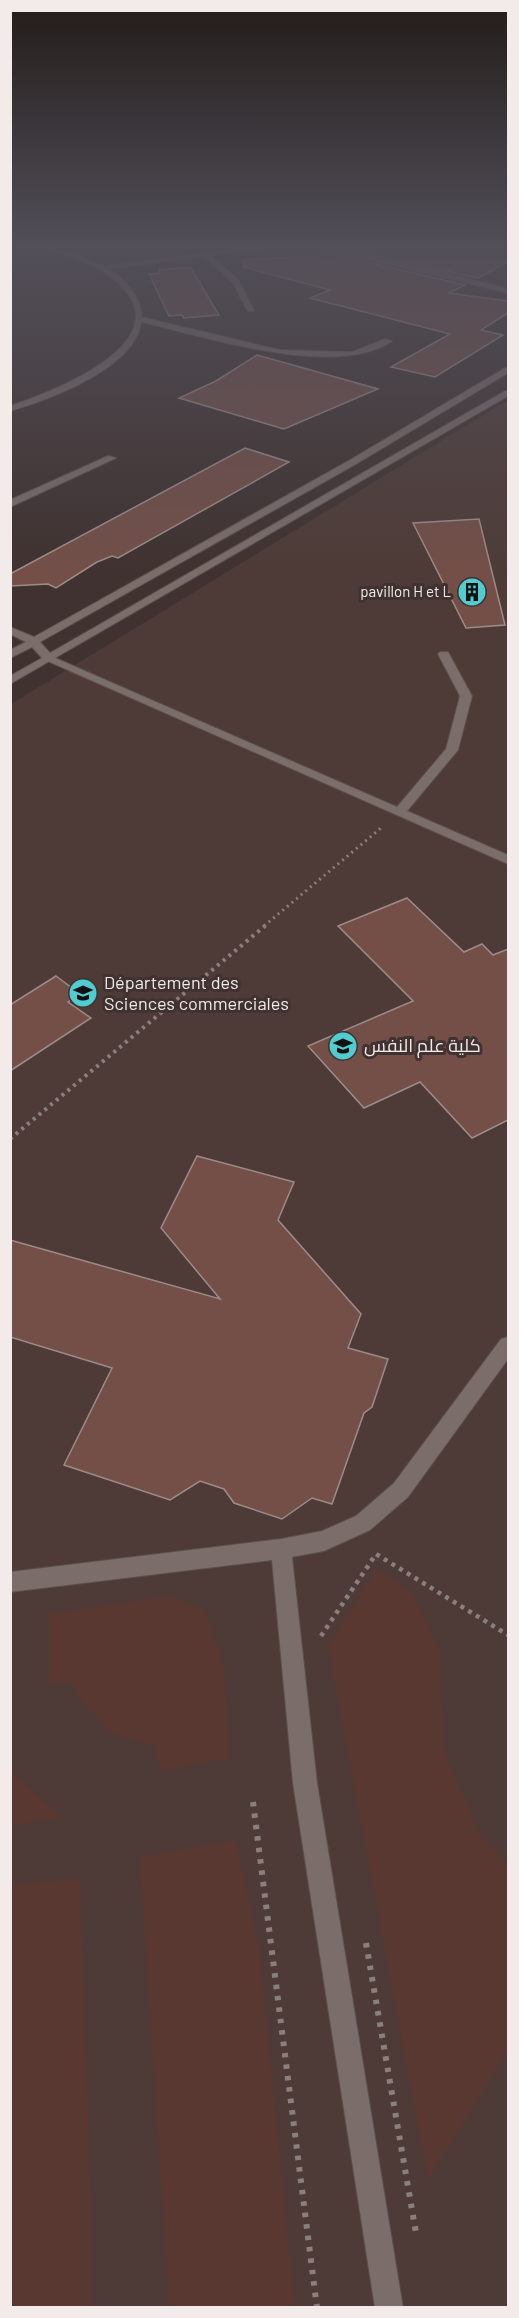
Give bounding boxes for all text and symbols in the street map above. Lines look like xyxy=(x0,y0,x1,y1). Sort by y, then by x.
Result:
building icon: pavillon H et L xyxy=(456,576,488,608)
place label: pavillon H et L xyxy=(360,582,451,600)
place label: Département des Sciences commerciales xyxy=(104,971,289,1014)
school or university icon: Département des Sciences commerciales xyxy=(67,977,99,1009)
school or university icon: كلية علم النفس xyxy=(327,1030,359,1062)
place label: كلية علم النفس xyxy=(364,1034,481,1058)

